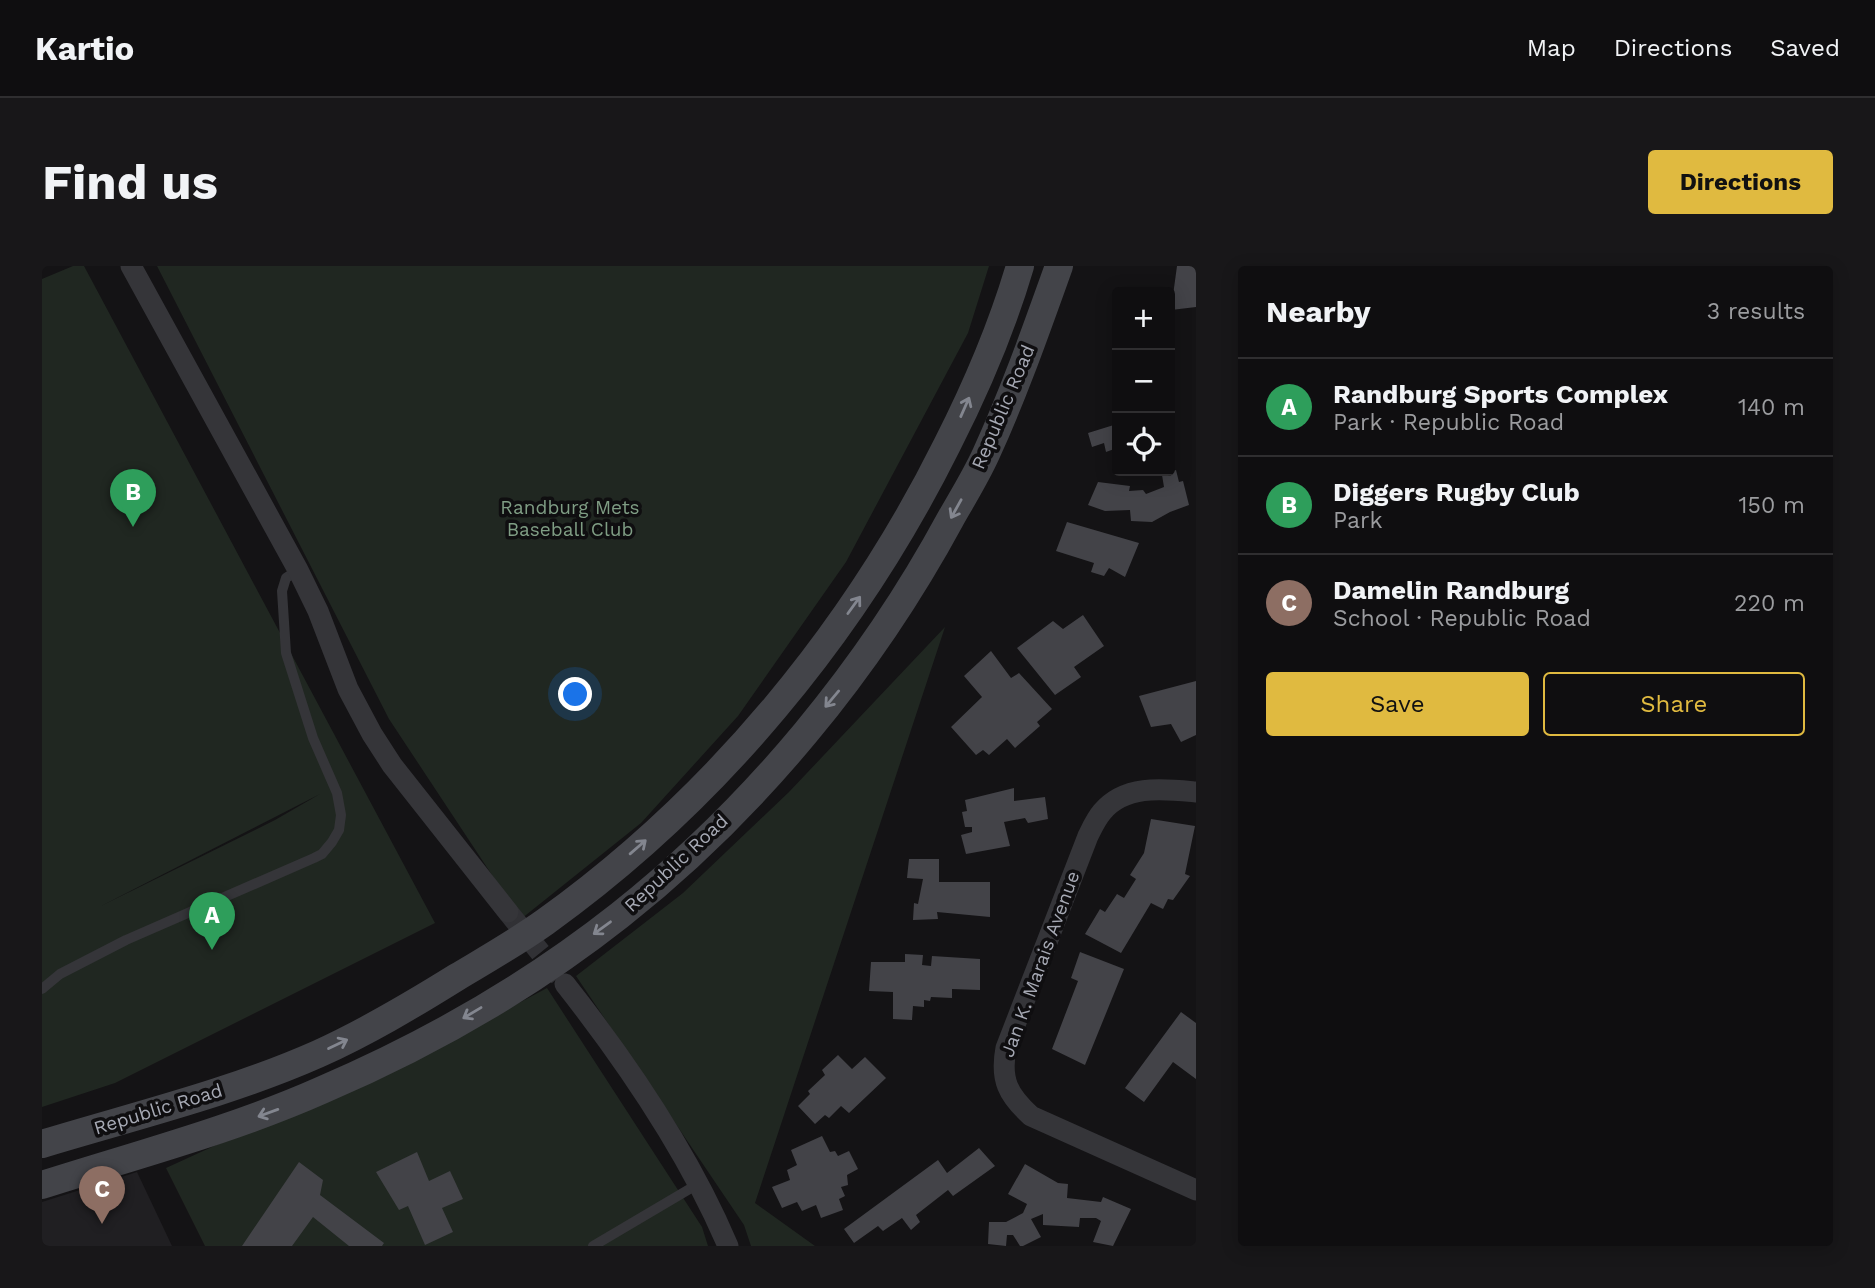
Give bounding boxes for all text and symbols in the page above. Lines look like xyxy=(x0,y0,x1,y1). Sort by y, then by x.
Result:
text: Kartio xyxy=(35,29,134,68)
text: Map xyxy=(1527,34,1576,62)
text: Directions xyxy=(1614,34,1732,62)
text: Saved xyxy=(1770,34,1840,62)
button: Directions xyxy=(1648,150,1833,214)
text: Find us xyxy=(42,153,218,211)
map controls xyxy=(1112,287,1175,476)
button: + xyxy=(1112,287,1175,350)
text: Nearby xyxy=(1266,294,1371,329)
text: 3 results xyxy=(1707,298,1805,325)
street label: Republic Road xyxy=(966,341,1040,473)
button: − xyxy=(1112,350,1175,413)
text: Randburg Sports Complex xyxy=(1333,379,1668,409)
text: A xyxy=(1281,394,1297,421)
text: 140 m xyxy=(1738,394,1805,421)
one-way arrow xyxy=(959,397,973,418)
text: Park · Republic Road xyxy=(1333,409,1564,436)
button: locate xyxy=(1112,413,1175,476)
pin: B xyxy=(110,469,156,527)
text: Diggers Rugby Club xyxy=(1333,477,1580,507)
text: B xyxy=(1281,492,1297,519)
text: 150 m xyxy=(1739,492,1805,519)
park label: Randburg Mets Baseball Club xyxy=(500,496,640,541)
one-way arrow xyxy=(949,498,962,519)
text: Park xyxy=(1333,507,1382,534)
text: Damelin Randburg xyxy=(1333,575,1569,605)
text: C xyxy=(1281,590,1297,617)
text: 220 m xyxy=(1734,590,1805,617)
one-way arrow xyxy=(846,596,861,615)
text: School · Republic Road xyxy=(1333,605,1591,632)
button: Save xyxy=(1266,672,1529,736)
button: Share xyxy=(1543,672,1805,736)
your location xyxy=(558,677,592,711)
one-way arrow xyxy=(824,690,840,708)
street label: Republic Road xyxy=(619,809,733,917)
one-way arrow xyxy=(628,839,646,855)
street label: Jan K. Marais Avenue xyxy=(996,868,1084,1060)
pin: A xyxy=(189,892,235,950)
one-way arrow xyxy=(593,921,612,935)
one-way arrow xyxy=(463,1006,483,1020)
one-way arrow xyxy=(327,1036,348,1050)
street label: Republic Road xyxy=(91,1079,225,1139)
one-way arrow xyxy=(258,1107,280,1120)
pin: C xyxy=(79,1166,125,1224)

